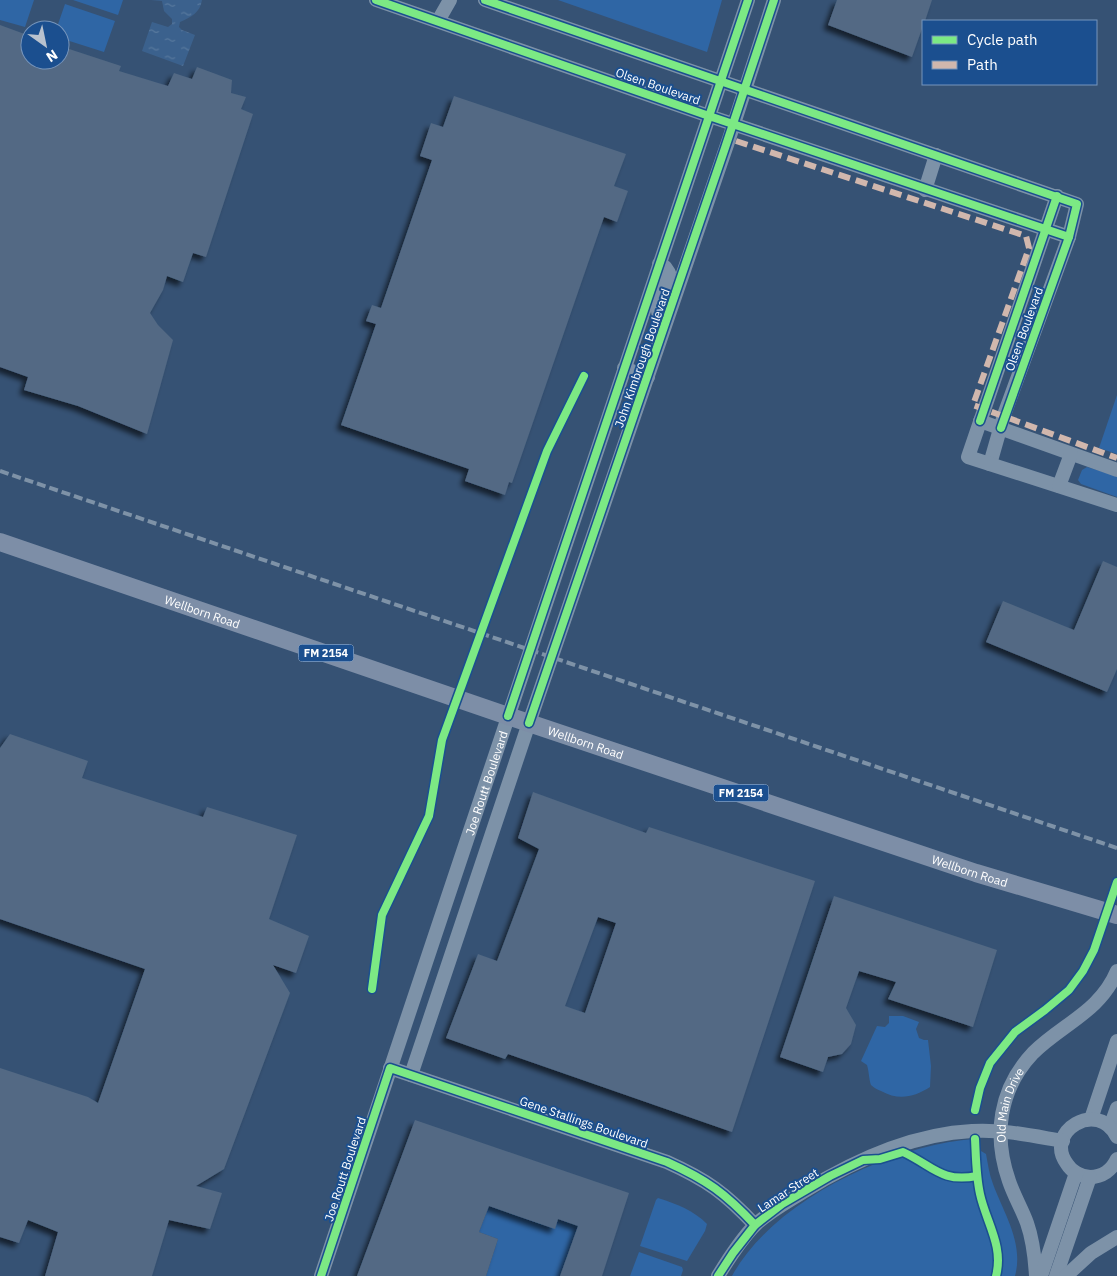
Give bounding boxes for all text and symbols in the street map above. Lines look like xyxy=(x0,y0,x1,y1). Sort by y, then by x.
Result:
north arrow xyxy=(20,20,70,70)
legend xyxy=(922,20,1097,85)
text: Cycle path xyxy=(967,30,1038,49)
text: N xyxy=(43,46,61,66)
text: Path xyxy=(967,55,998,74)
street label: Olsen Boulevard xyxy=(614,65,702,107)
street label: Olsen Boulevard xyxy=(1002,285,1046,373)
street label: John Kimbrough Boulevard xyxy=(611,287,673,429)
street label: Wellborn Road xyxy=(163,591,242,631)
road number: FM 2154 xyxy=(298,644,354,661)
street label: Wellborn Road xyxy=(546,722,626,762)
street label: Joe Routt Boulevard xyxy=(462,729,510,837)
road number: FM 2154 xyxy=(714,784,768,801)
street label: Wellborn Road xyxy=(930,851,1010,890)
street label: Old Main Drive xyxy=(993,1064,1027,1143)
street label: Gene Stallings Boulevard xyxy=(518,1093,650,1151)
street label: Joe Routt Boulevard xyxy=(321,1115,369,1223)
street label: Lamar Street xyxy=(755,1165,821,1215)

